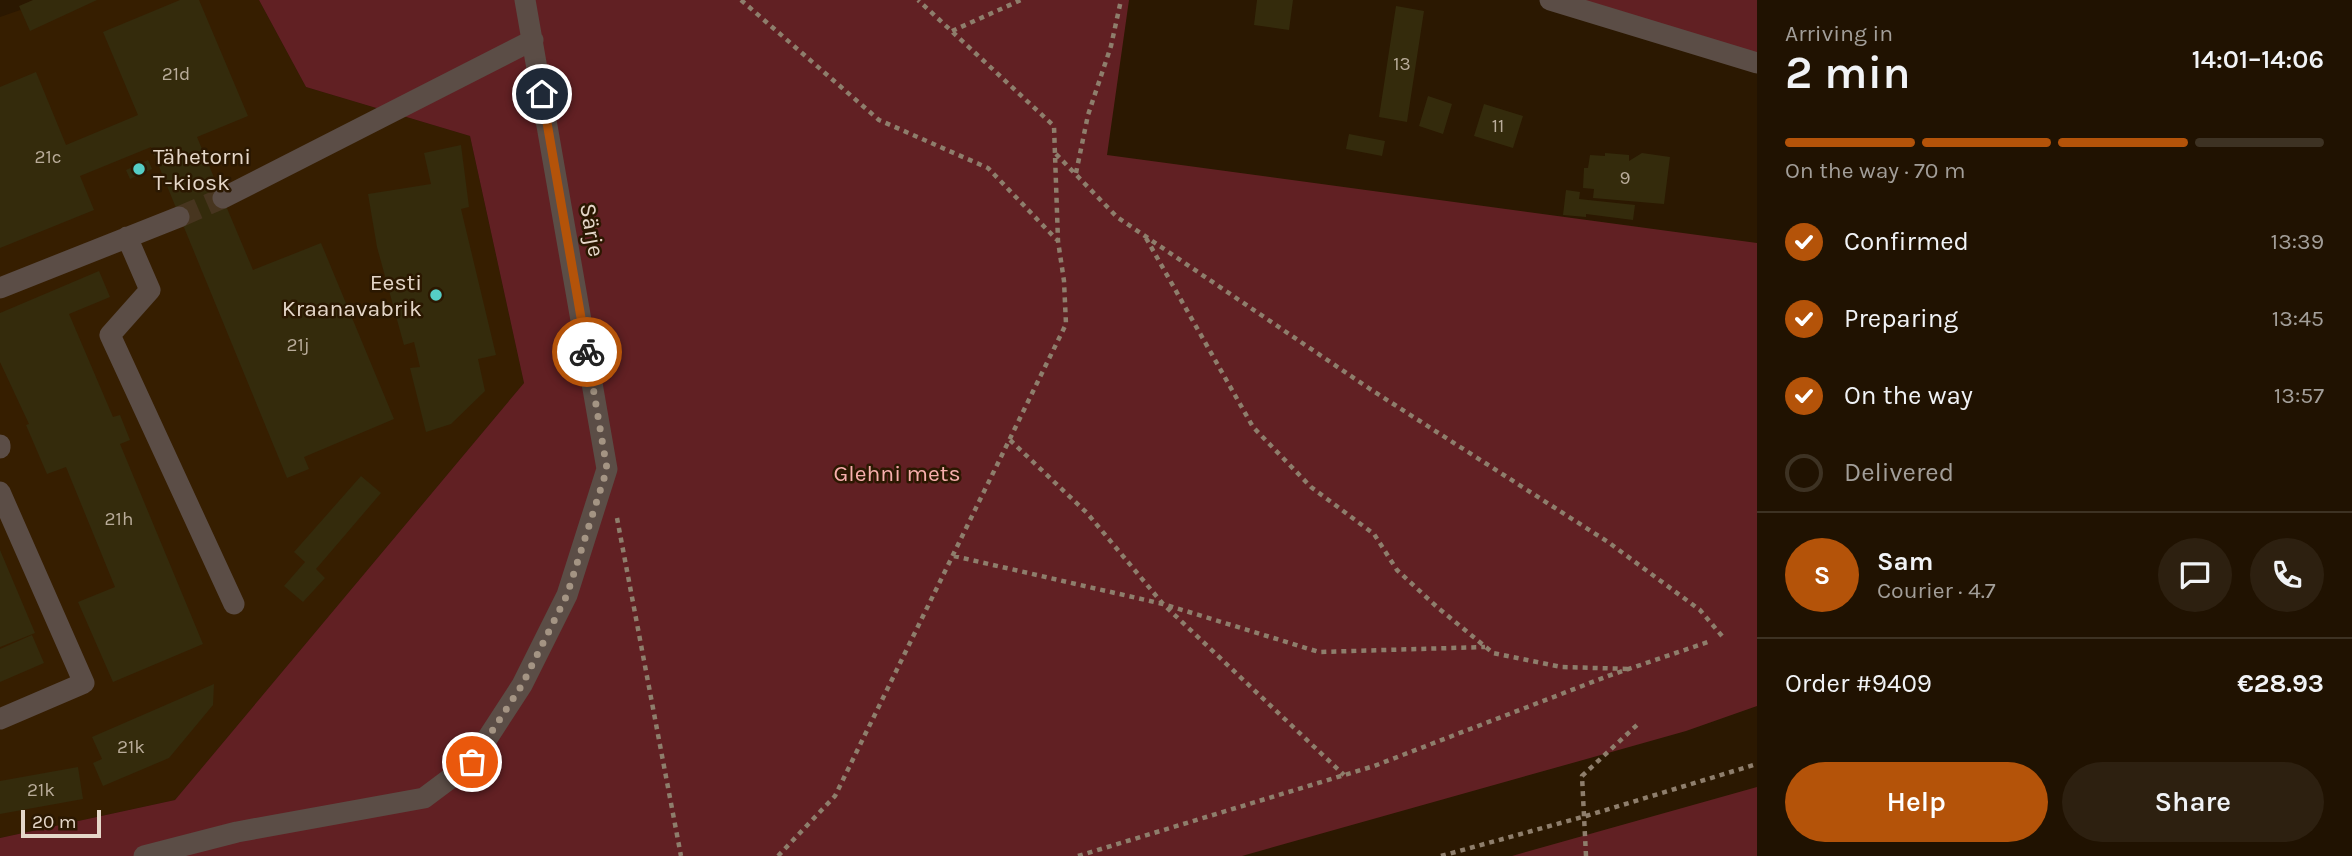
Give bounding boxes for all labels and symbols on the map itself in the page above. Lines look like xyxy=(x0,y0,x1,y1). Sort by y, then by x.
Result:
house number: 13 xyxy=(1393,53,1411,75)
house number: 21d xyxy=(162,63,190,85)
pin xyxy=(512,64,572,124)
house number: 11 xyxy=(1492,115,1504,137)
place label: Tähetorni T-kiosk xyxy=(153,143,251,196)
house number: 21c xyxy=(34,146,62,168)
marker: Tähetorni T-kiosk xyxy=(131,161,147,177)
house number: 9 xyxy=(1619,167,1631,189)
street label: Särje xyxy=(574,201,610,259)
place label: Eesti Kraanavabrik xyxy=(282,269,422,322)
marker: Eesti Kraanavabrik xyxy=(428,287,444,303)
courier xyxy=(552,317,622,387)
house number: 21j xyxy=(286,334,310,356)
park label: Glehni mets xyxy=(833,460,961,487)
house number: 21h xyxy=(105,508,133,530)
pin xyxy=(442,732,502,792)
house number: 21k xyxy=(117,736,145,758)
house number: 21k xyxy=(27,779,55,801)
scale bar xyxy=(21,807,102,839)

